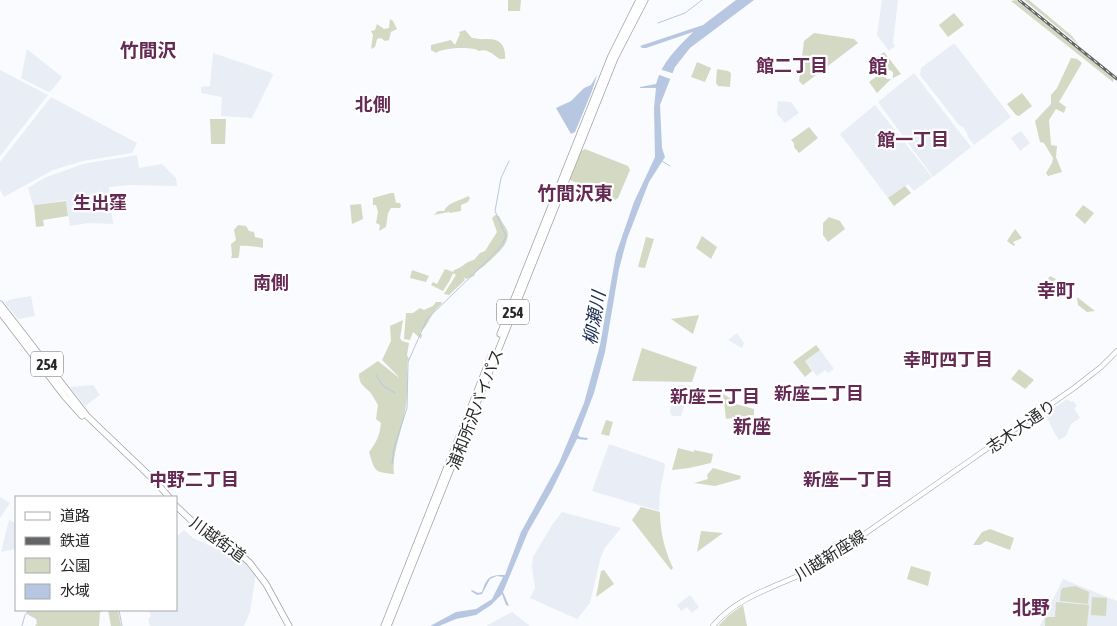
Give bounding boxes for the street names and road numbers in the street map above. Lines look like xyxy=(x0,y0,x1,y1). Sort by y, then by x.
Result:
road number: 254 xyxy=(497,300,529,324)
street label: 浦和所沢バイパス xyxy=(444,346,506,472)
road number: 254 xyxy=(31,352,63,376)
street label: 志木大通り xyxy=(983,396,1059,456)
street label: 川越街道 xyxy=(187,513,249,565)
street label: 川越新座線 xyxy=(791,526,869,584)

